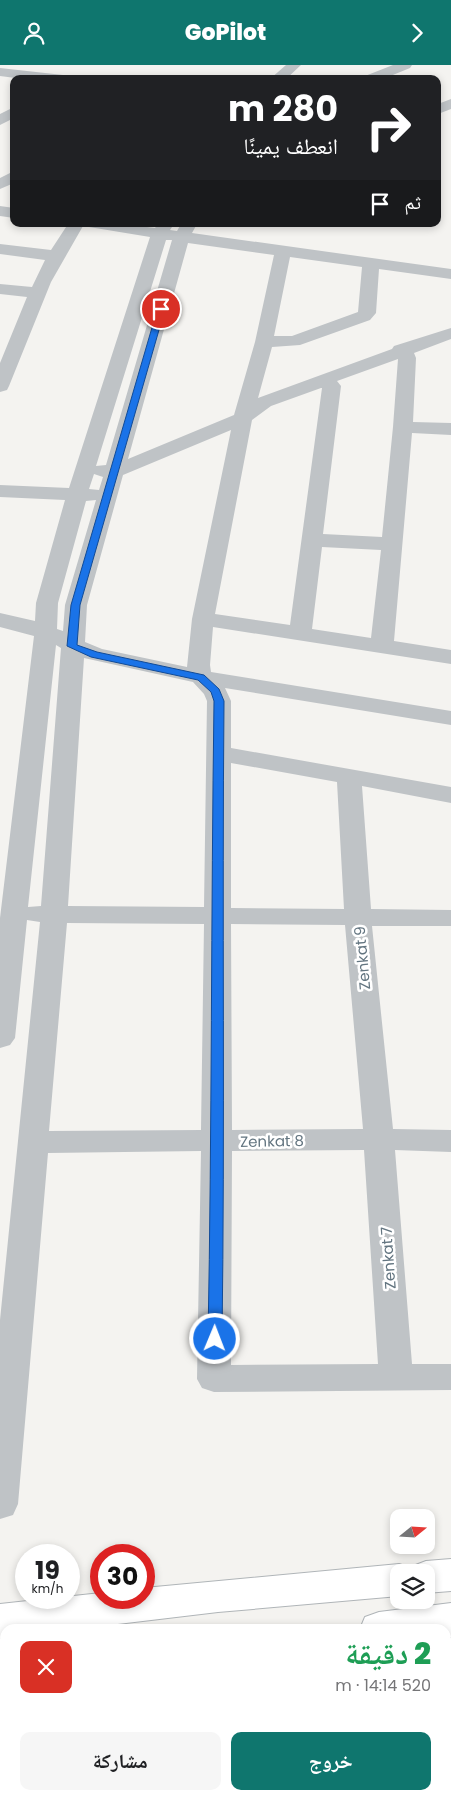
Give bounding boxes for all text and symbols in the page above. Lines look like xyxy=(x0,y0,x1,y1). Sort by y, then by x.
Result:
text: GoPilot xyxy=(185,17,266,48)
icon: person xyxy=(20,19,48,47)
icon: forward xyxy=(403,19,431,47)
text: 280 m xyxy=(228,84,338,133)
icon: right xyxy=(356,95,421,160)
text: انعطف يمينًا xyxy=(243,131,338,162)
text: ثم xyxy=(404,189,421,216)
icon: arrive xyxy=(366,190,394,218)
pin xyxy=(140,288,182,330)
icon: arrive xyxy=(147,295,175,323)
street label: Zenkat 9 xyxy=(349,925,375,991)
street label: Zenkat 8 xyxy=(240,1130,304,1152)
street label: Zenkat 7 xyxy=(375,1226,401,1290)
position arrow xyxy=(188,1312,240,1364)
north arrow xyxy=(390,1509,435,1554)
map controls xyxy=(390,1509,435,1609)
speed limit sign: 30 xyxy=(90,1544,155,1609)
text: 19 xyxy=(35,1553,60,1588)
button: layers xyxy=(390,1564,435,1609)
text: km/h xyxy=(32,1580,63,1597)
text: 2 دقيقة xyxy=(345,1632,431,1675)
button: close xyxy=(20,1641,72,1693)
text: 520 m · 14:14 xyxy=(335,1674,431,1697)
button: مشاركة xyxy=(20,1732,221,1790)
button: خروج xyxy=(231,1732,431,1790)

